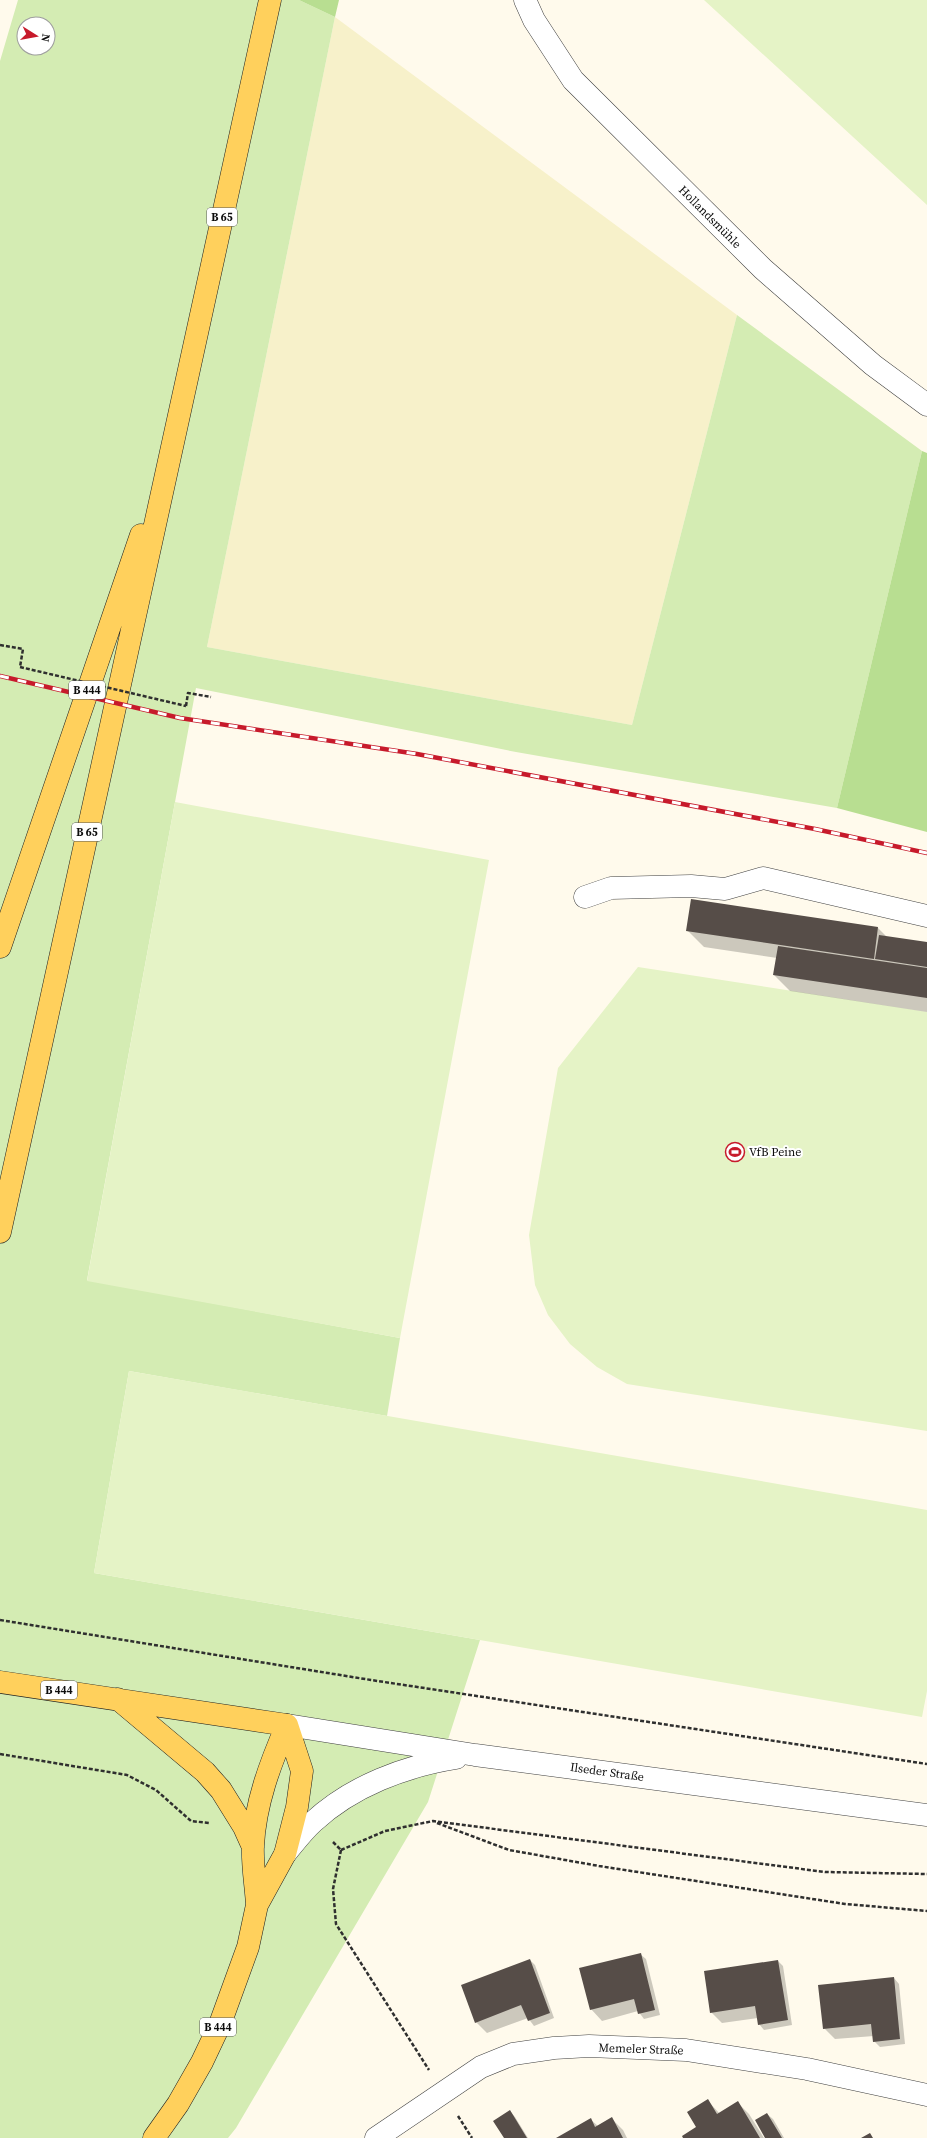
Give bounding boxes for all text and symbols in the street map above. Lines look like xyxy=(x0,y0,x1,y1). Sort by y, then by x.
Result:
north arrow xyxy=(16,16,56,56)
text: N xyxy=(37,32,53,43)
street label: Hollandsmühle xyxy=(675,182,745,252)
road number: B 65 xyxy=(207,208,237,226)
road number: B 444 xyxy=(69,681,105,699)
road number: B 65 xyxy=(72,823,102,841)
sports icon: VfB Peine xyxy=(724,1141,746,1163)
place label: VfB Peine xyxy=(749,1144,801,1160)
road number: B 444 xyxy=(41,1681,77,1699)
street label: Ilseder Straße xyxy=(569,1759,645,1785)
road number: B 444 xyxy=(200,2018,236,2036)
street label: Memeler Straße xyxy=(598,2040,684,2058)

